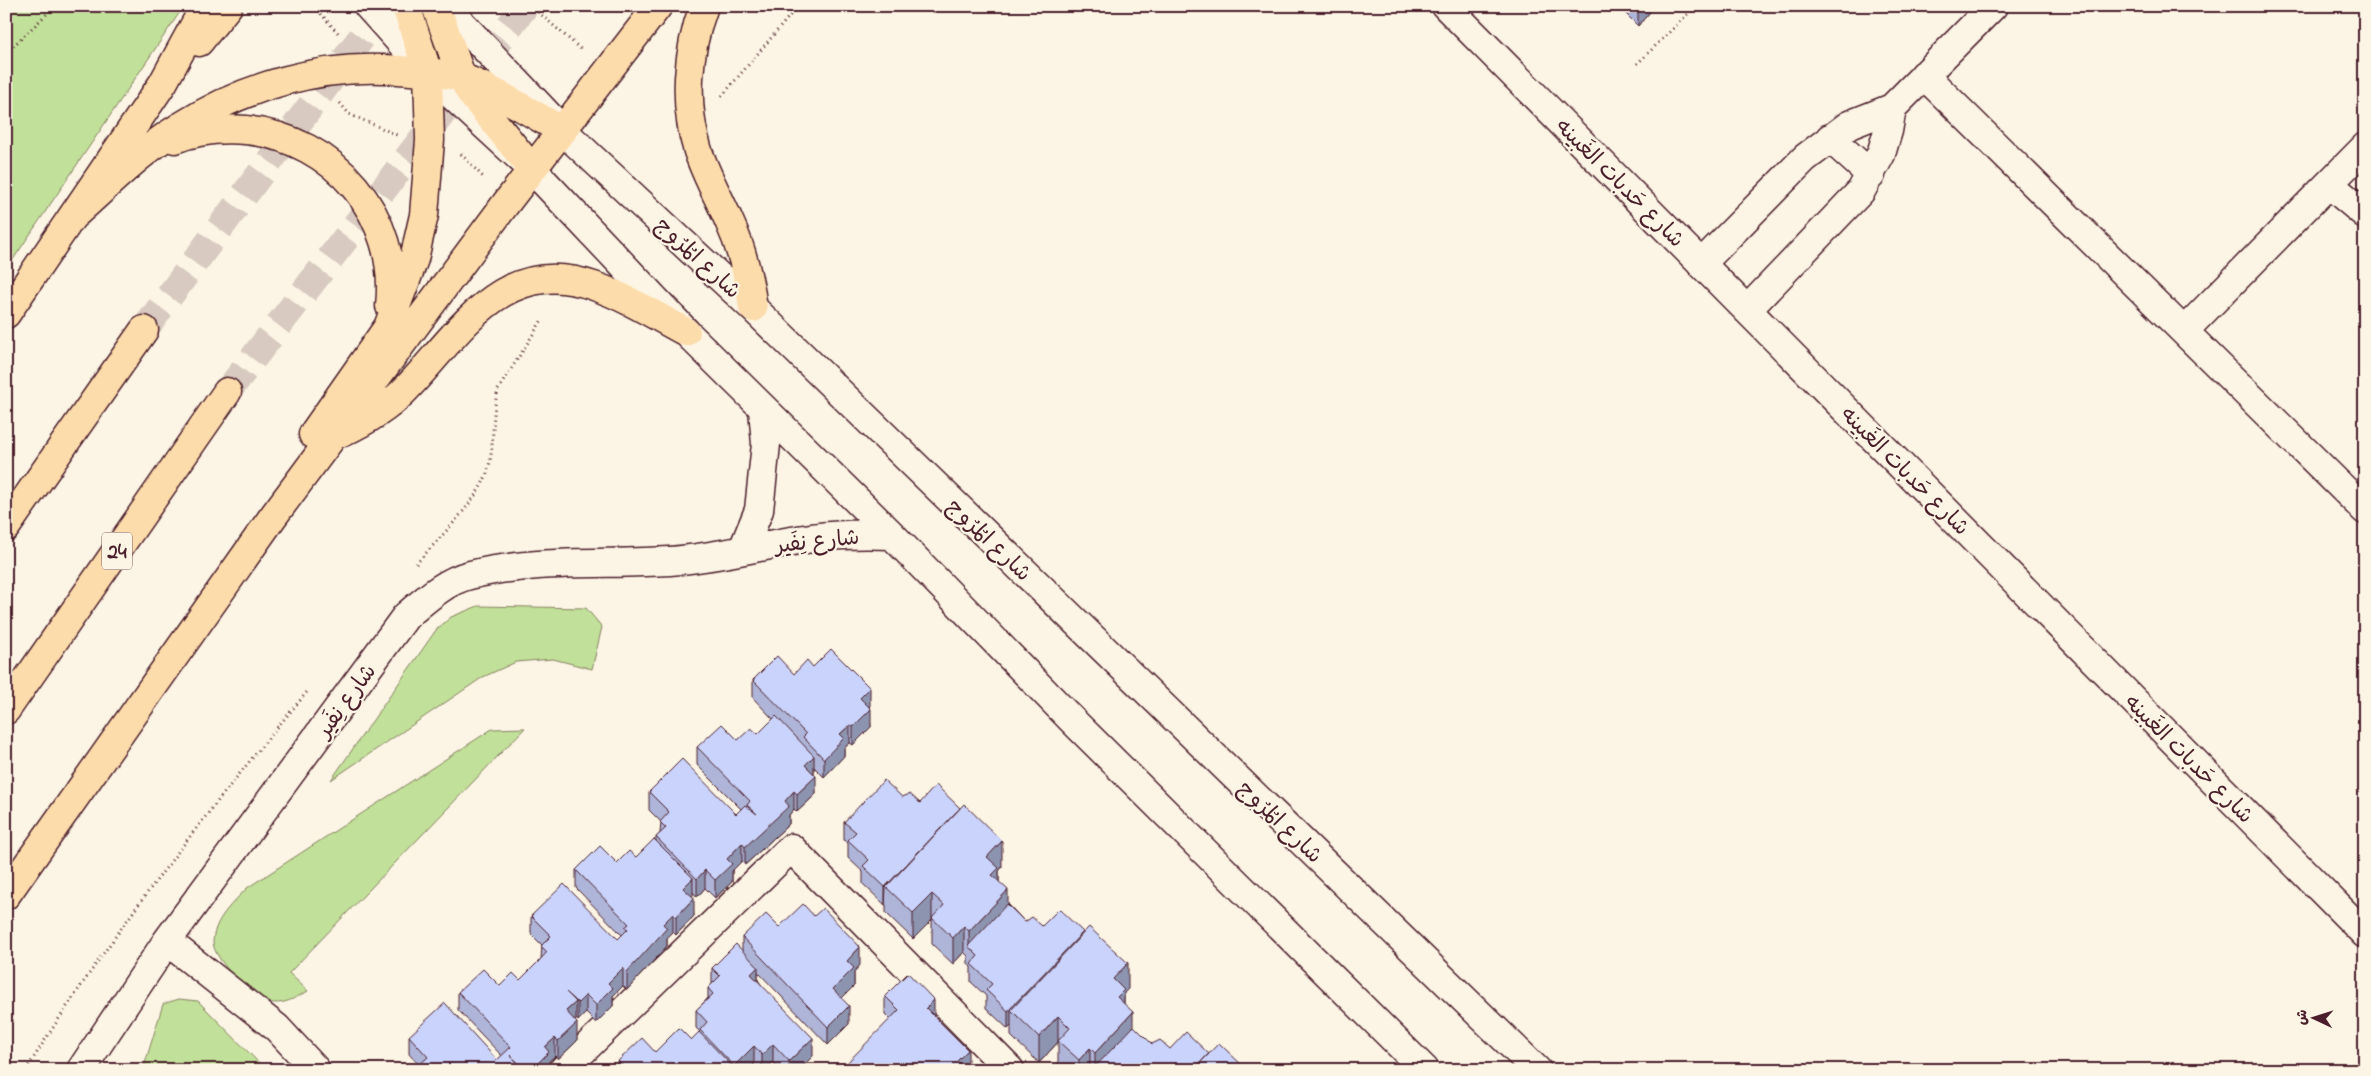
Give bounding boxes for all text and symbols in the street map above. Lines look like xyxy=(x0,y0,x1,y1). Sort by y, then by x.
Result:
street label: شارع حَدبات الغَبينه xyxy=(1547,112,1691,256)
street label: شارع المُرُوج xyxy=(647,211,747,307)
street label: شارع حَدبات الغَبينه xyxy=(1832,400,1976,544)
street label: شارع المُرُوج xyxy=(938,492,1038,590)
street label: شارع نِفَير xyxy=(771,523,861,564)
road number: 24 xyxy=(102,532,132,570)
street label: شارع نِفَير xyxy=(308,658,385,747)
street label: شارع حَدبات الغَبينه xyxy=(2116,688,2260,832)
street label: شارع المُرُوج xyxy=(1229,774,1329,872)
north arrow xyxy=(2288,994,2338,1044)
text: ش xyxy=(2292,1009,2314,1026)

